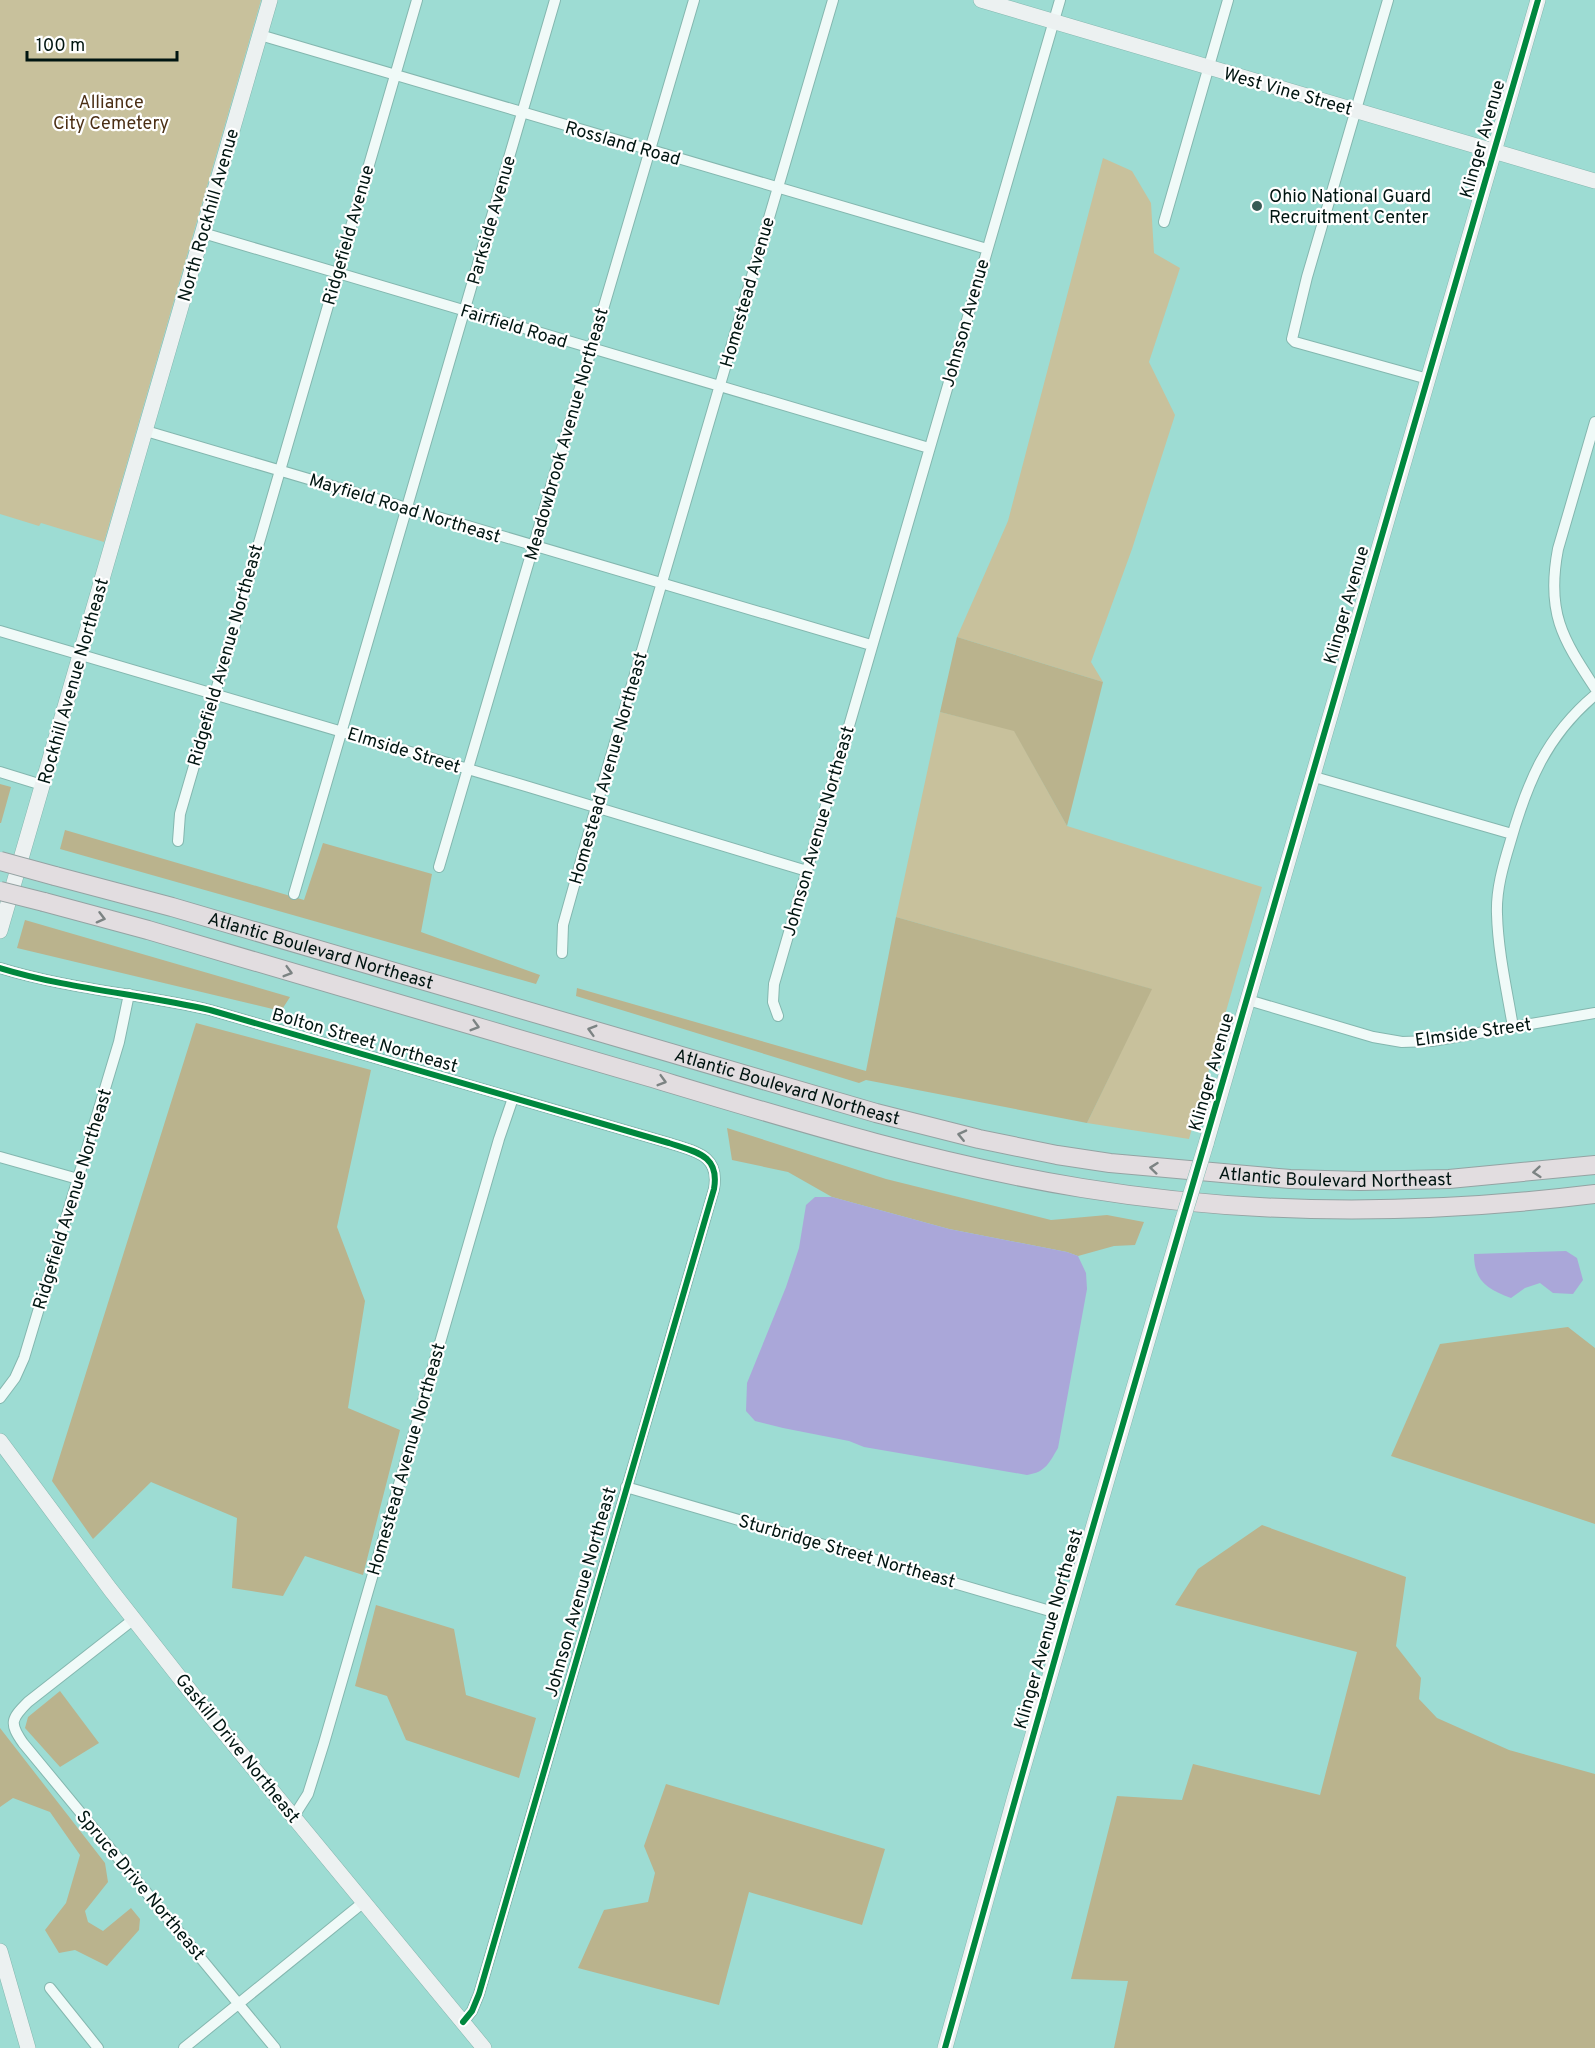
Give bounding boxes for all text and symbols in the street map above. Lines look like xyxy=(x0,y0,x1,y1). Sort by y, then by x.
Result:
scale bar xyxy=(27,24,177,62)
text: 100 m xyxy=(36,35,85,58)
street label: West Vine Street xyxy=(1220,63,1355,122)
street label: Klinger Avenue xyxy=(1456,78,1511,201)
park label: Alliance City Cemetery xyxy=(53,92,169,136)
street label: Rossland Road xyxy=(562,117,683,172)
street label: North Rockhill Avenue xyxy=(174,126,245,305)
street label: Parkside Avenue xyxy=(463,153,522,288)
street label: Ridgefield Avenue xyxy=(318,163,380,308)
place label: Ohio National Guard Recruitment Center xyxy=(1269,186,1431,230)
marker: Ohio National Guard Recruitment Center xyxy=(1250,199,1264,213)
street label: Homestead Avenue xyxy=(716,214,781,370)
street label: Johnson Avenue xyxy=(937,257,996,390)
street label: Fairfield Road xyxy=(457,300,570,355)
street label: Meadowbrook Avenue Northeast xyxy=(520,305,615,564)
street label: Mayfield Road Northeast xyxy=(306,469,503,550)
street label: Ridgefield Avenue Northeast xyxy=(184,542,269,769)
street label: Klinger Avenue xyxy=(1320,544,1375,667)
street label: Rockhill Avenue Northeast xyxy=(34,576,115,787)
street label: Homestead Avenue Northeast xyxy=(565,649,654,887)
street label: Elmside Street xyxy=(344,723,463,780)
street label: Johnson Avenue Northeast xyxy=(778,724,860,939)
street label: Atlantic Boulevard Northeast xyxy=(205,908,436,996)
one-way arrow xyxy=(96,910,106,923)
one-way arrow xyxy=(283,964,293,977)
street label: Bolton Street Northeast xyxy=(269,1004,460,1079)
street label: Klinger Avenue xyxy=(1185,1011,1240,1134)
street label: Elmside Street xyxy=(1414,1014,1533,1053)
one-way arrow xyxy=(469,1019,480,1031)
one-way arrow xyxy=(587,1025,598,1037)
street label: Atlantic Boulevard Northeast xyxy=(671,1045,902,1132)
one-way arrow xyxy=(657,1074,667,1086)
street label: Ridgefield Avenue Northeast xyxy=(29,1086,118,1313)
one-way arrow xyxy=(957,1130,967,1143)
one-way arrow xyxy=(1149,1162,1158,1174)
street label: Atlantic Boulevard Northeast xyxy=(1218,1163,1452,1194)
one-way arrow xyxy=(1532,1165,1541,1178)
street label: Homestead Avenue Northeast xyxy=(363,1340,452,1578)
street label: Johnson Avenue Northeast xyxy=(540,1485,622,1700)
street label: Sturbridge Street Northeast xyxy=(736,1510,958,1594)
street label: Klinger Avenue Northeast xyxy=(1010,1527,1089,1732)
street label: Gaskill Drive Northeast xyxy=(169,1669,304,1828)
street label: Spruce Drive Northeast xyxy=(70,1806,209,1966)

